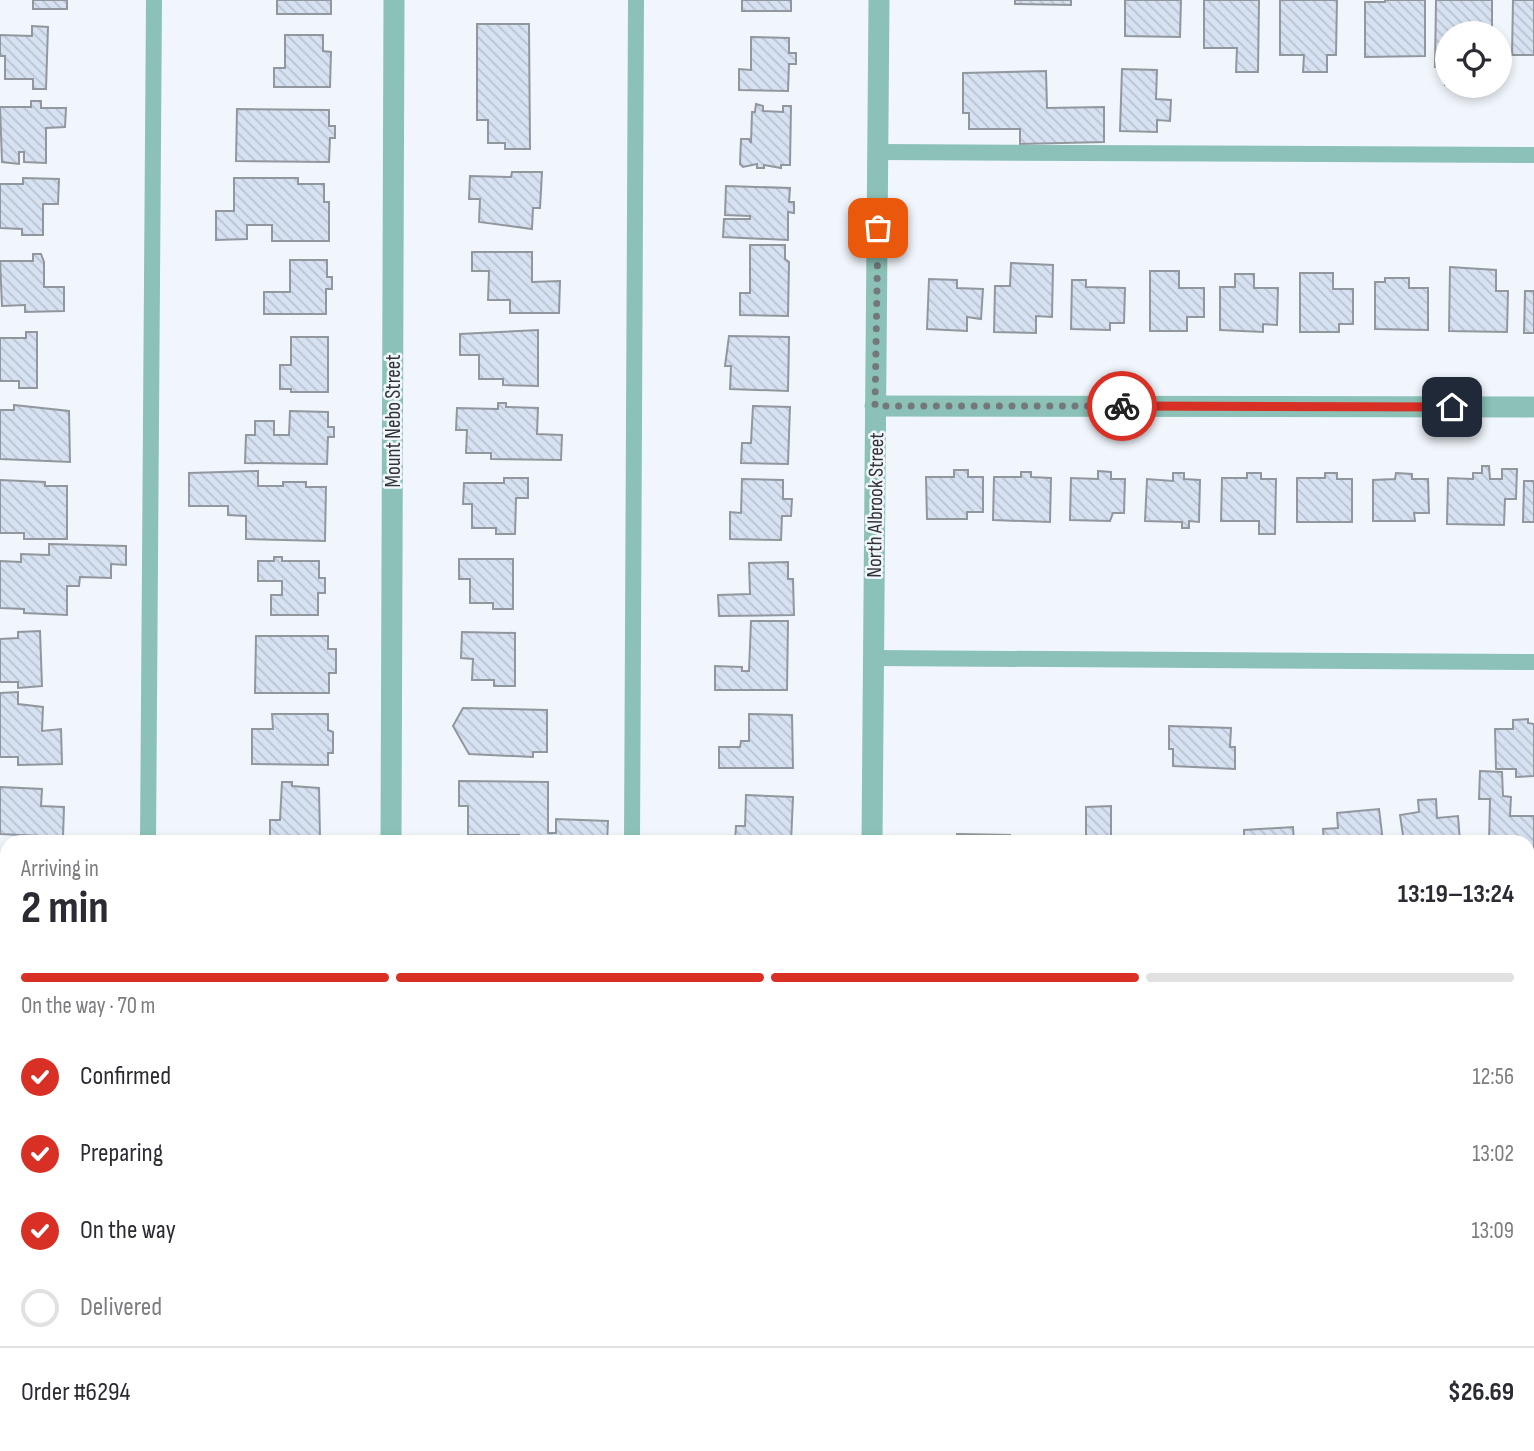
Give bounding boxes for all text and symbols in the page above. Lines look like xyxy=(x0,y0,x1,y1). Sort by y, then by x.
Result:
map controls xyxy=(1435,21,1512,98)
button: locate xyxy=(1435,21,1512,98)
pin xyxy=(848,198,908,258)
icon: bag xyxy=(859,209,897,247)
street label: Mount Nebo Street xyxy=(381,354,406,488)
courier xyxy=(1087,371,1157,441)
pin xyxy=(1422,377,1482,437)
icon: bike xyxy=(1103,387,1141,425)
icon: home xyxy=(1433,388,1471,426)
street label: North Albrook Street xyxy=(862,432,889,578)
text: Arriving in xyxy=(21,855,99,883)
text: 13:19–13:24 xyxy=(1398,879,1514,910)
text: 2 min xyxy=(21,881,109,936)
text: On the way · 70 m xyxy=(21,992,155,1020)
icon: check xyxy=(21,1058,59,1096)
text: Confirmed xyxy=(80,1061,171,1092)
text: 12:56 xyxy=(1473,1063,1514,1091)
icon: check xyxy=(21,1135,59,1173)
text: Preparing xyxy=(80,1138,163,1169)
text: 13:02 xyxy=(1472,1140,1514,1168)
icon: check xyxy=(21,1212,59,1250)
text: On the way xyxy=(80,1215,176,1246)
text: 13:09 xyxy=(1472,1217,1514,1245)
text: Delivered xyxy=(80,1292,162,1323)
text: Order #6294 xyxy=(21,1377,130,1408)
text: $26.69 xyxy=(1448,1377,1514,1408)

